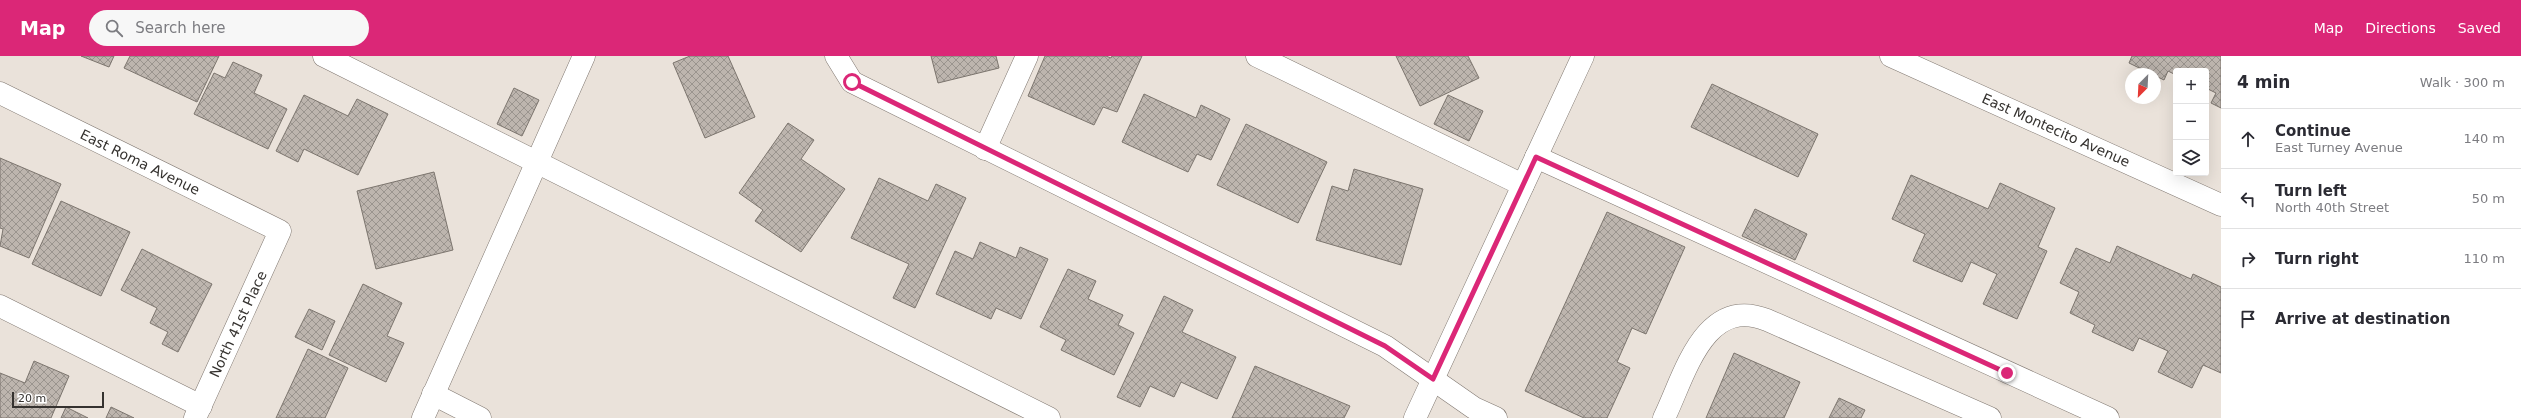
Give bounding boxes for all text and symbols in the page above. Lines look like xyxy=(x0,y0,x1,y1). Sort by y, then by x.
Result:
search box xyxy=(89,10,369,46)
text: Map xyxy=(20,17,65,39)
icon: search xyxy=(103,17,125,39)
text: Search here xyxy=(135,19,225,37)
text: Map xyxy=(2314,20,2343,36)
text: Directions xyxy=(2365,20,2436,36)
text: Saved xyxy=(2458,20,2501,36)
north arrow xyxy=(2125,68,2161,104)
map controls xyxy=(2173,68,2209,176)
button: + xyxy=(2173,68,2209,104)
text: 4 min xyxy=(2237,72,2290,92)
route start xyxy=(843,73,861,91)
text: Walk · 300 m xyxy=(2420,75,2505,90)
street label: East Montecito Avenue xyxy=(1979,90,2133,170)
button: − xyxy=(2173,104,2209,140)
text: Continue xyxy=(2275,122,2351,140)
street label: East Roma Avenue xyxy=(78,126,202,198)
icon: ahead xyxy=(2237,128,2259,150)
text: 140 m xyxy=(2463,131,2505,146)
button: layers xyxy=(2173,140,2209,176)
text: East Turney Avenue xyxy=(2275,140,2403,155)
text: Turn left xyxy=(2275,182,2347,200)
icon: left xyxy=(2237,188,2259,210)
text: 50 m xyxy=(2472,191,2505,206)
text: North 40th Street xyxy=(2275,200,2389,215)
icon: right xyxy=(2237,248,2259,270)
text: Turn right xyxy=(2275,250,2359,268)
text: 110 m xyxy=(2463,251,2505,266)
street label: North 41st Place xyxy=(206,268,270,380)
icon: arrive xyxy=(2237,308,2259,330)
text: Arrive at destination xyxy=(2275,310,2450,328)
route end xyxy=(1998,364,2016,382)
scale bar xyxy=(12,390,104,409)
text: 20 m xyxy=(18,392,46,405)

